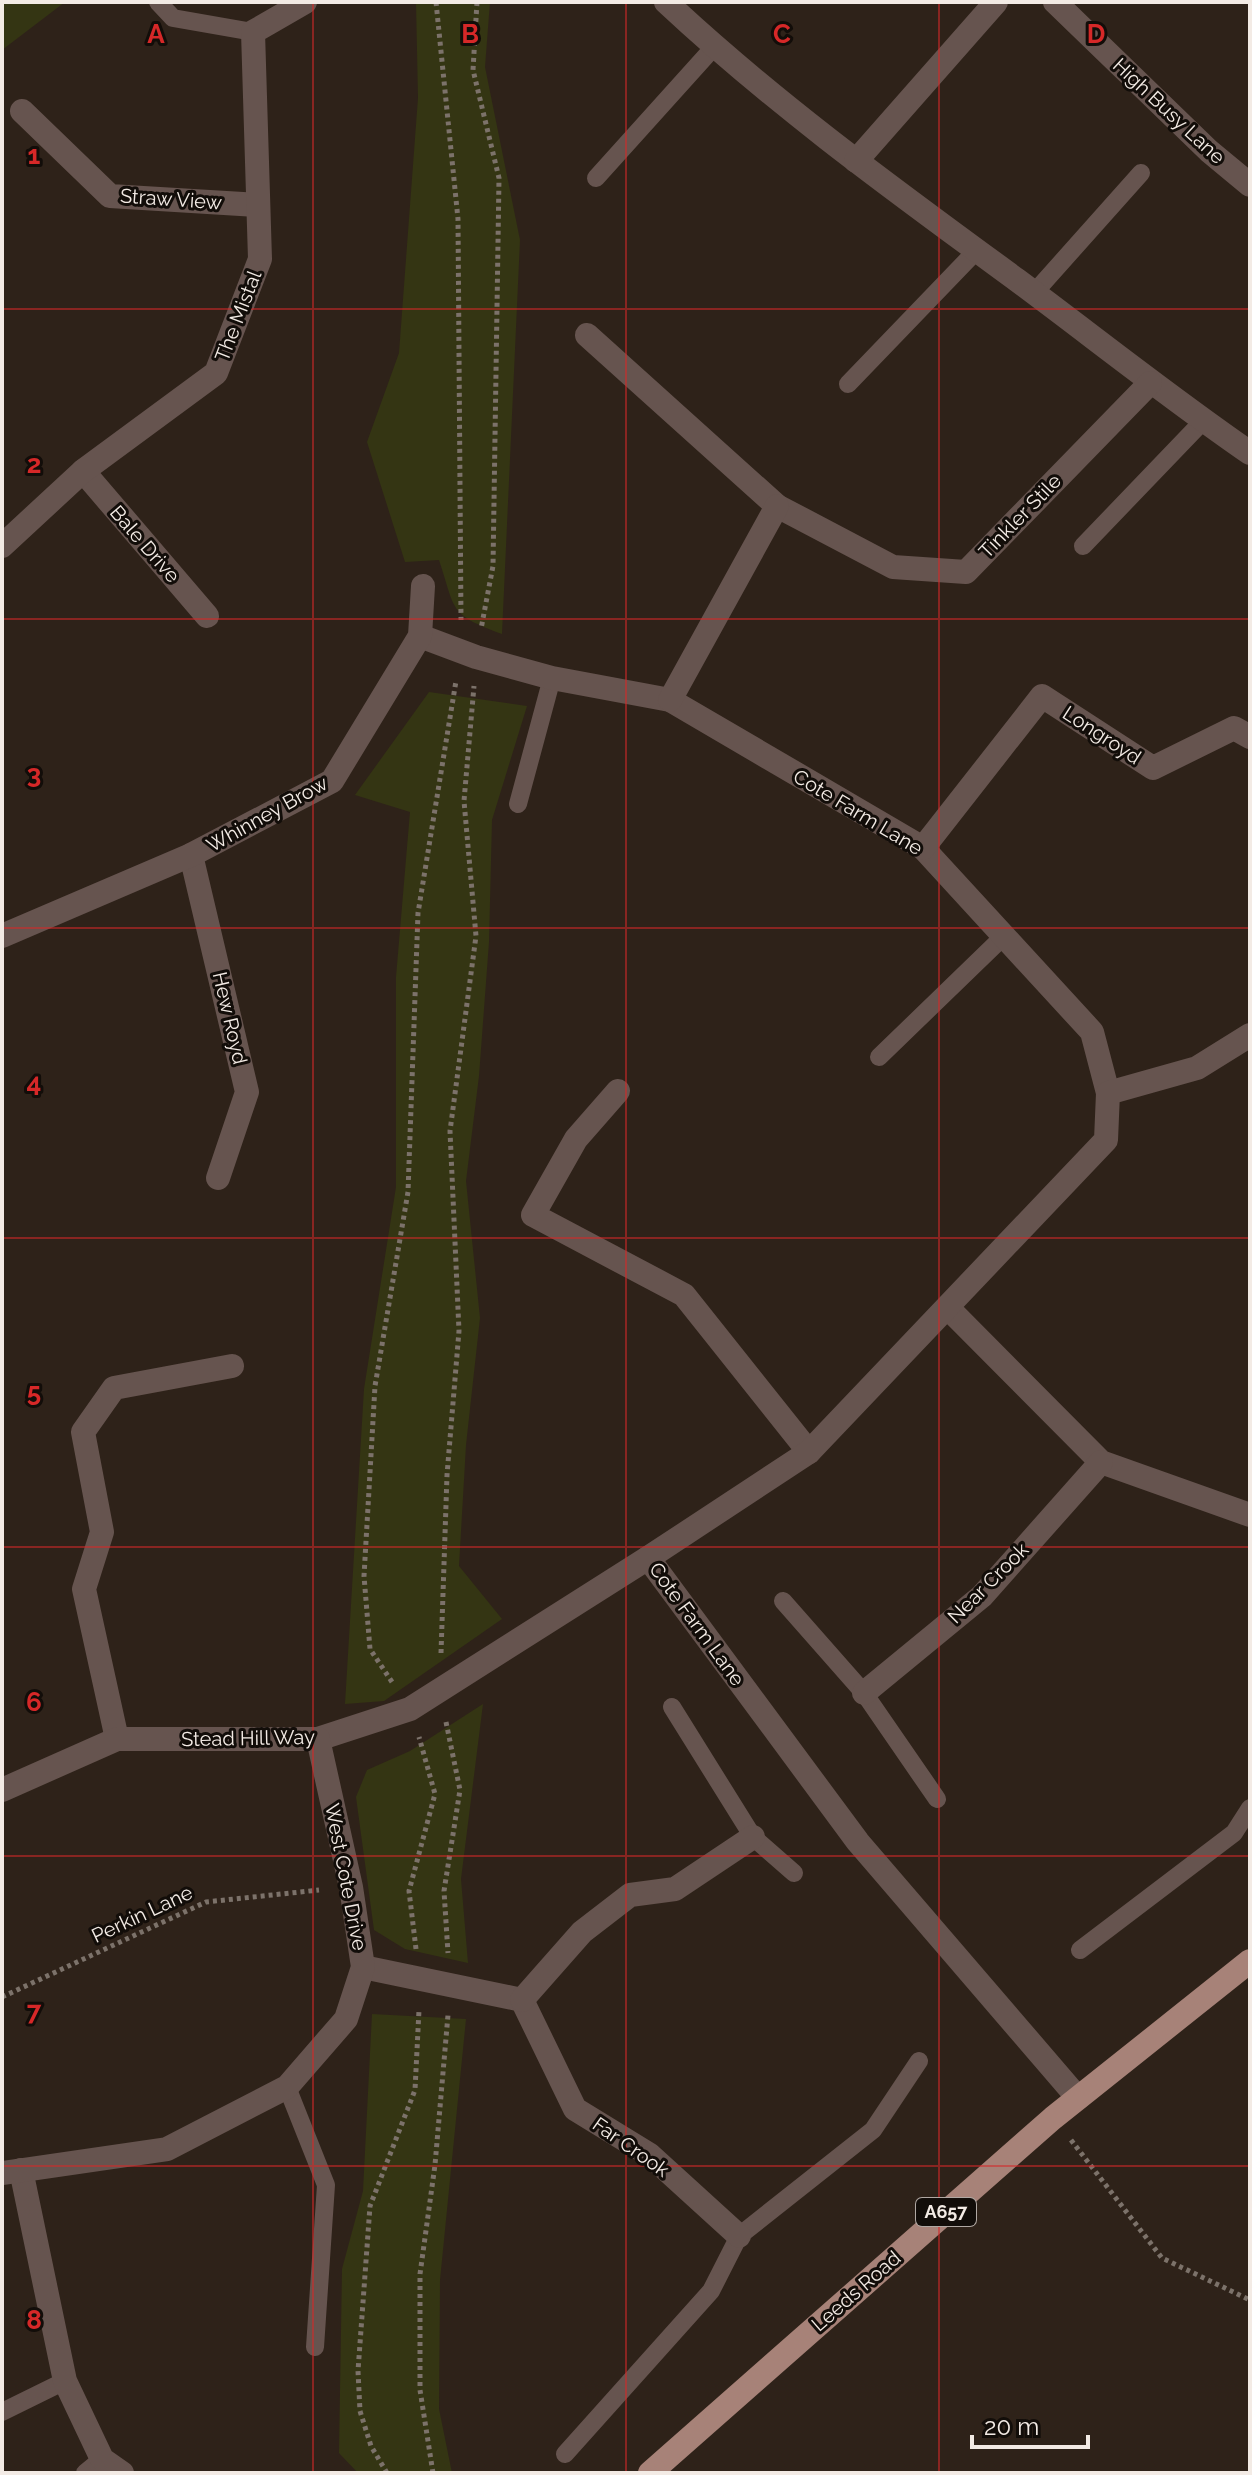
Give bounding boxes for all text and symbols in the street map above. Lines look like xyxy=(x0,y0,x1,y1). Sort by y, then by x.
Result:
text: A xyxy=(147,19,165,49)
text: B xyxy=(461,19,479,49)
text: C xyxy=(773,19,791,49)
text: D xyxy=(1087,19,1105,49)
street label: High Busy Lane xyxy=(1108,53,1230,169)
text: 1 xyxy=(28,140,41,170)
street label: Straw View xyxy=(119,183,223,215)
street label: The Mistal xyxy=(210,267,266,365)
text: 2 xyxy=(27,449,41,479)
street label: Tinkler Stile xyxy=(974,469,1066,563)
street label: Bale Drive xyxy=(105,501,185,588)
street label: Longroyd xyxy=(1058,701,1146,769)
text: 3 xyxy=(27,759,41,789)
street label: Cote Farm Lane xyxy=(789,764,927,860)
street label: Whinney Brow xyxy=(202,771,332,857)
street label: Hew Royd xyxy=(208,969,252,1067)
text: 4 xyxy=(27,1068,41,1098)
text: 5 xyxy=(27,1377,41,1407)
street label: Near Crook xyxy=(943,1537,1034,1628)
street label: Cote Farm Lane xyxy=(644,1558,750,1691)
text: 6 xyxy=(26,1687,42,1717)
street label: Stead Hill Way xyxy=(181,1725,315,1751)
street label: West Cote Drive xyxy=(320,1801,372,1953)
street label: Perkin Lane xyxy=(88,1880,197,1948)
text: 7 xyxy=(27,1996,42,2026)
street label: Far Crook xyxy=(588,2112,674,2182)
road number: A657 xyxy=(916,2198,976,2226)
street label: Leeds Road xyxy=(807,2246,905,2336)
text: 8 xyxy=(26,2305,42,2335)
scale bar xyxy=(972,2399,1088,2449)
text: 20 m xyxy=(984,2412,1039,2441)

